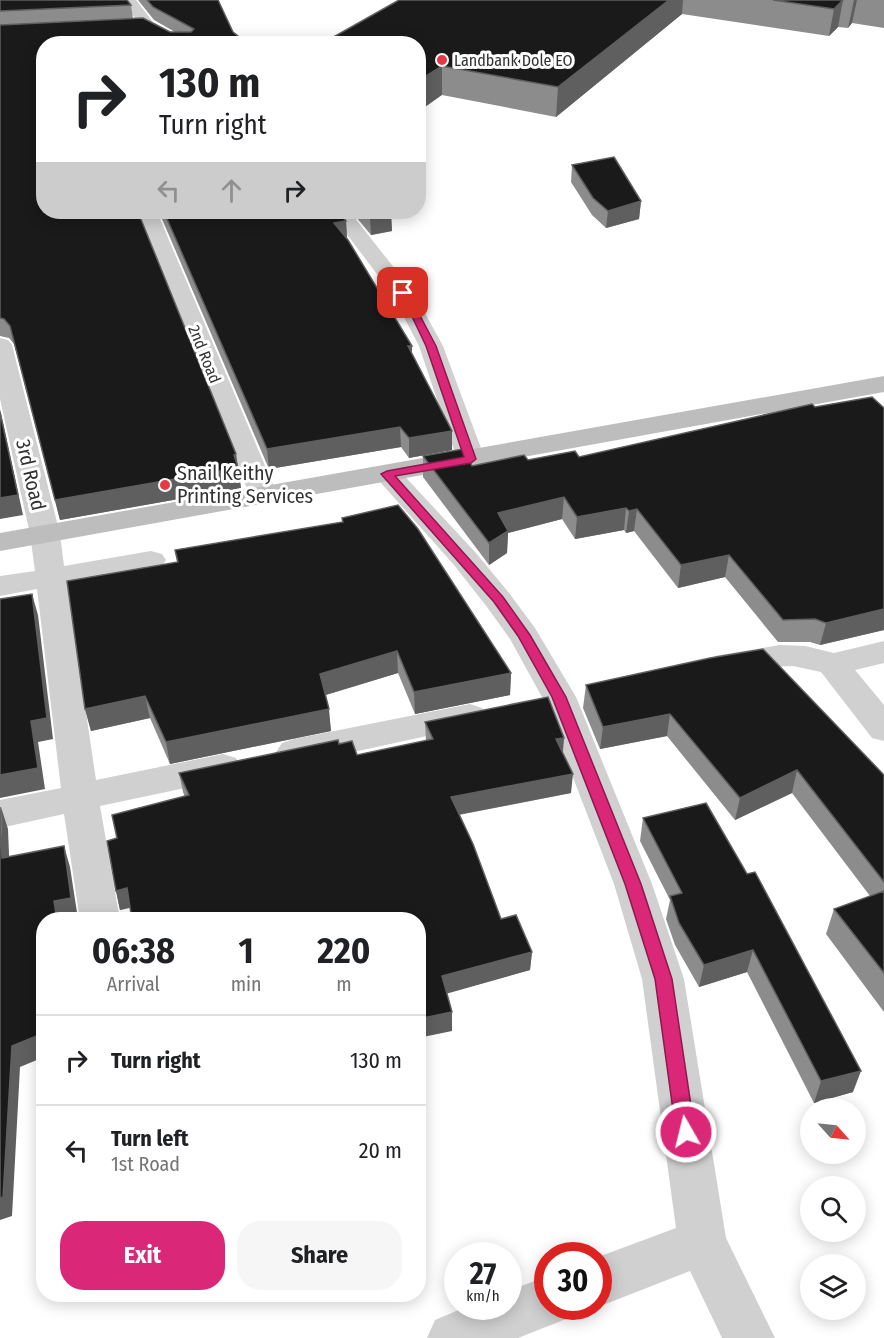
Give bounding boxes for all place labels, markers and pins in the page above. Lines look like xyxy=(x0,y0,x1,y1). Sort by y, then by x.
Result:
place label: Landbank Dole EO xyxy=(454,51,573,70)
marker: Landbank Dole EO xyxy=(435,53,449,67)
pin xyxy=(377,267,428,318)
place label: Snail Keithy Printing Services xyxy=(177,461,313,508)
marker: Snail Keithy Printing Services xyxy=(158,478,172,492)

